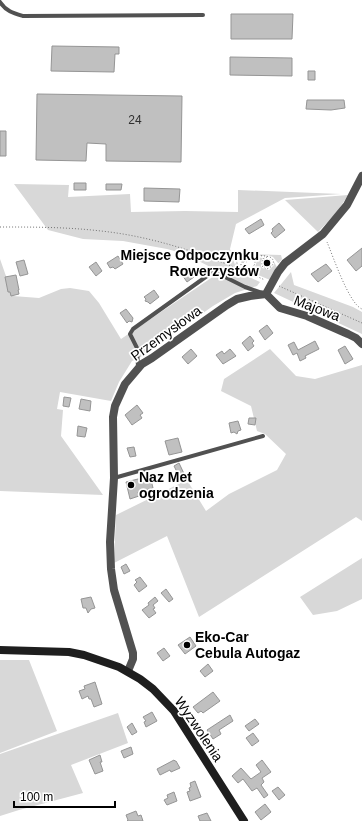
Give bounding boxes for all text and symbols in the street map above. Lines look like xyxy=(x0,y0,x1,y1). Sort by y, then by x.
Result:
house number: 24 xyxy=(128,113,142,127)
place label: Miejsce Odpoczynku Rowerzystów xyxy=(121,247,259,279)
marker: Miejsce Odpoczynku Rowerzystów xyxy=(262,258,272,268)
street label: Majowa xyxy=(292,292,343,324)
street label: Przemysłowa xyxy=(128,302,205,364)
place label: Naz Met ogrodzenia xyxy=(139,469,214,501)
marker: Naz Met ogrodzenia xyxy=(126,480,136,490)
place label: Eko-Car Cebula Autogaz xyxy=(195,629,300,661)
marker: Eko-Car Cebula Autogaz xyxy=(182,640,192,650)
street label: Wyzwolenia xyxy=(172,694,227,765)
scale bar xyxy=(14,783,115,809)
text: 100 m xyxy=(20,790,53,804)

